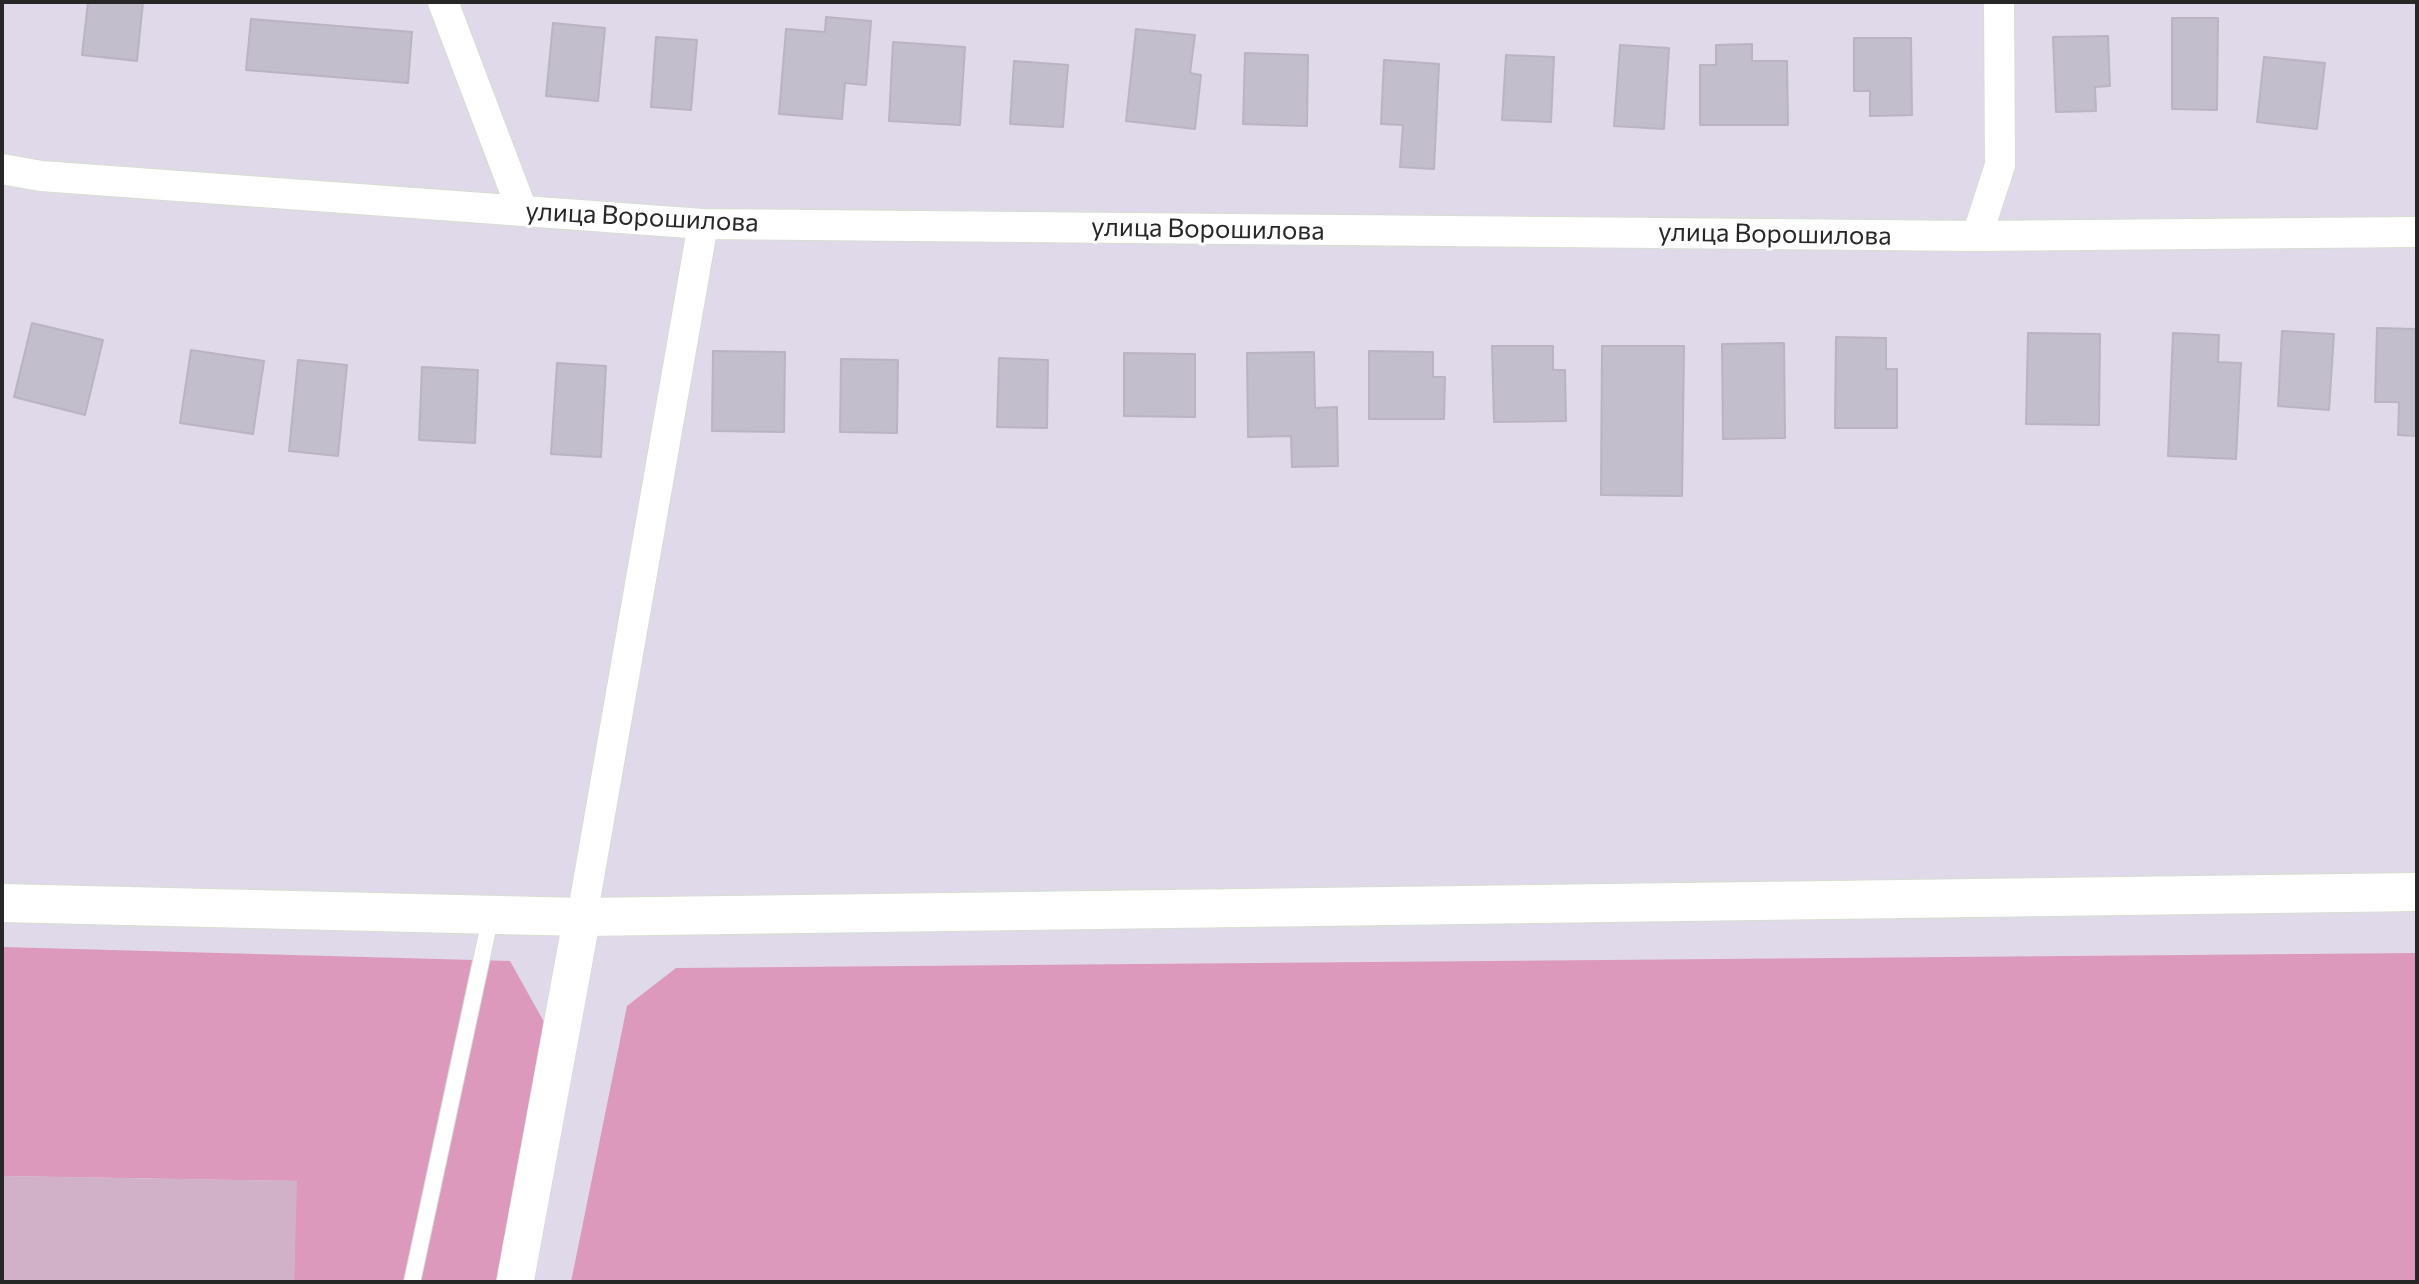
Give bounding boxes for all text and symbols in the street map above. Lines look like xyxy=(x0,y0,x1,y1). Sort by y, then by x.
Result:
street label: улица Ворошилова xyxy=(525,195,759,239)
street label: улица Ворошилова xyxy=(1091,211,1325,247)
street label: улица Ворошилова xyxy=(1658,216,1892,252)

